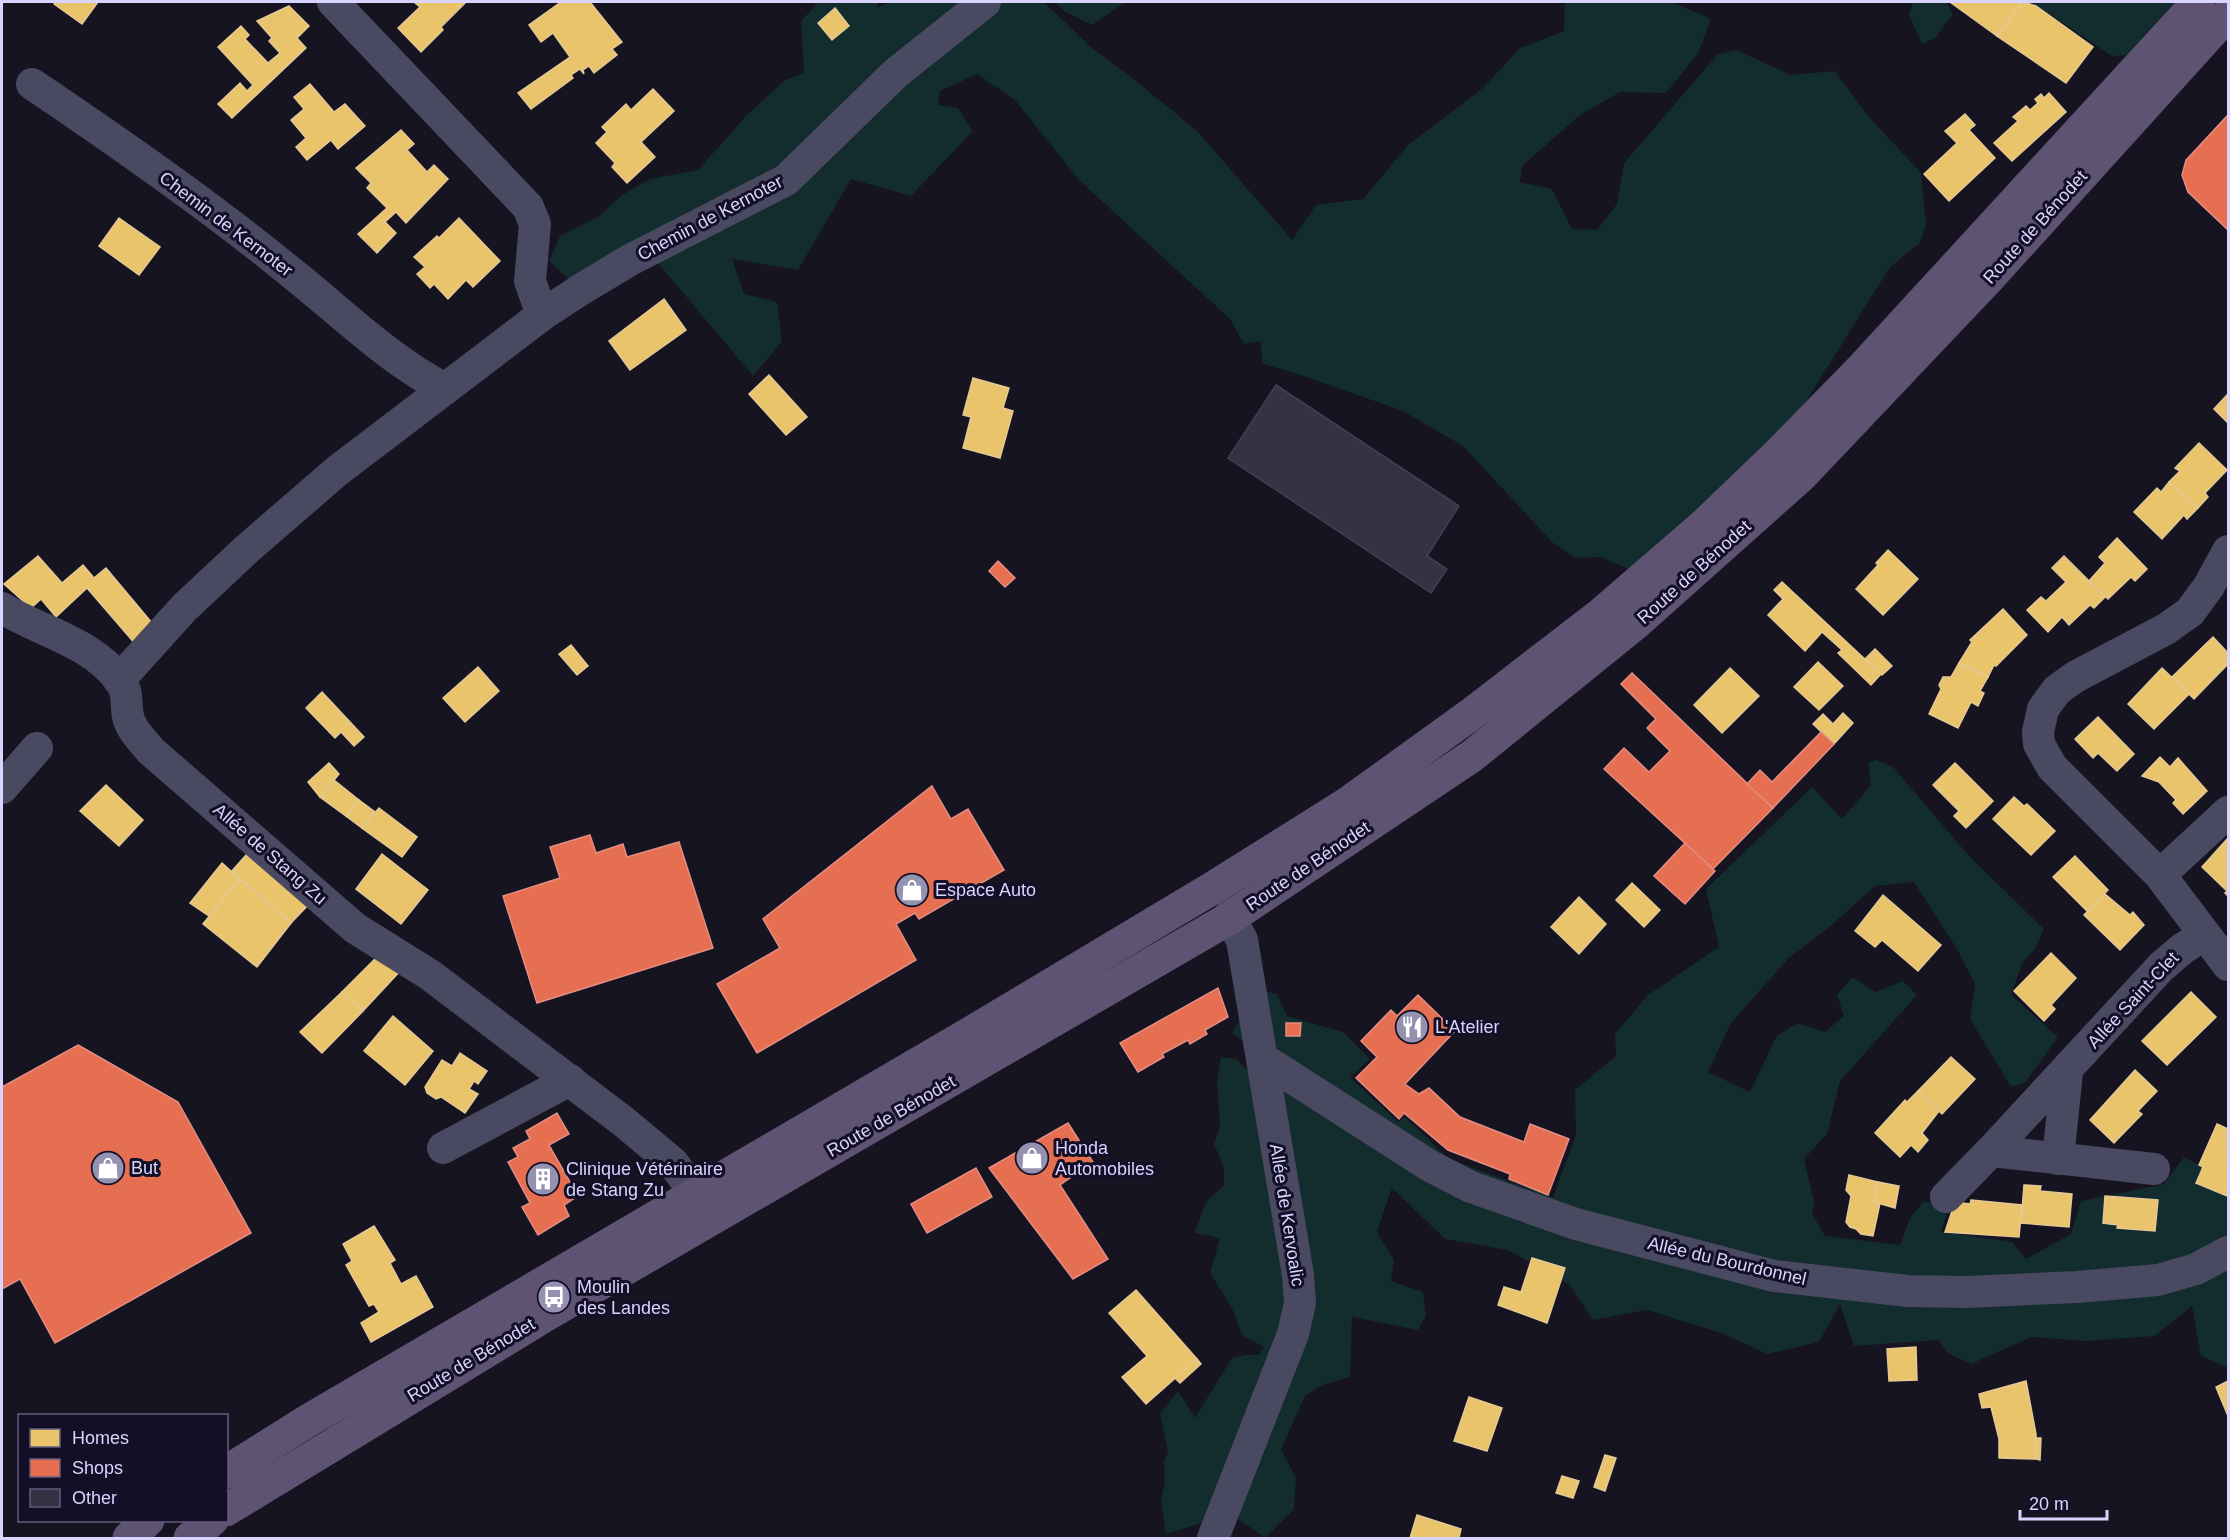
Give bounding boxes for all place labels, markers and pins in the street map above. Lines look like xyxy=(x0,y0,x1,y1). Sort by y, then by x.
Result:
shop icon: Espace Auto xyxy=(894,872,930,908)
place label: Espace Auto xyxy=(935,880,1036,900)
restaurant icon: L'Atelier xyxy=(1394,1009,1430,1045)
place label: L'Atelier xyxy=(1435,1017,1499,1037)
place label: Honda Automobiles xyxy=(1055,1138,1154,1179)
shop icon: Honda Automobiles xyxy=(1014,1140,1050,1176)
shop icon: But xyxy=(90,1150,126,1186)
place label: But xyxy=(131,1158,158,1178)
place label: Clinique Vétérinaire de Stang Zu xyxy=(566,1159,723,1200)
building icon: Clinique Vétérinaire de Stang Zu xyxy=(525,1161,561,1197)
place label: Moulin des Landes xyxy=(577,1277,670,1318)
bus stop icon: Moulin des Landes xyxy=(536,1279,572,1315)

